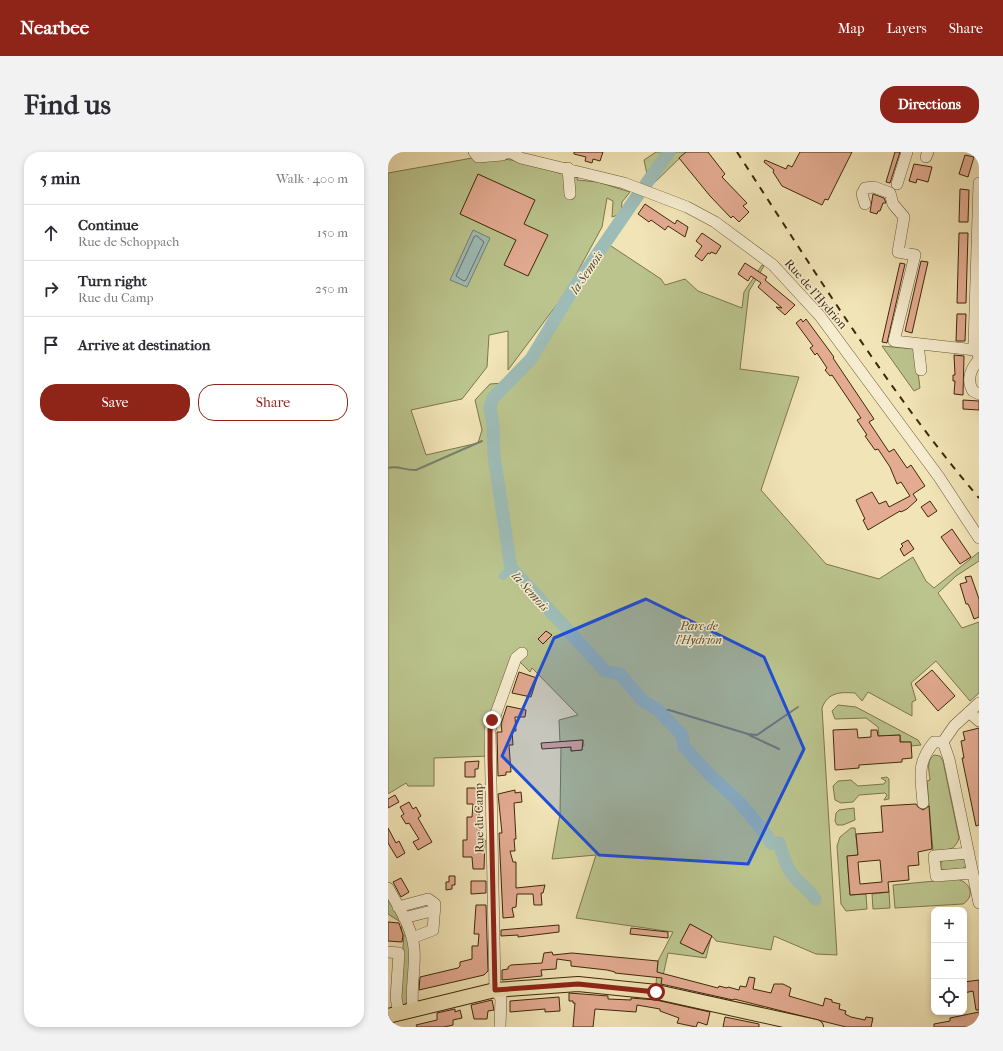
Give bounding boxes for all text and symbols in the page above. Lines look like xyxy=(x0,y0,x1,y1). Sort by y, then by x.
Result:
text: Nearbee xyxy=(20,17,89,39)
text: Map xyxy=(838,20,865,37)
text: Layers xyxy=(887,20,927,37)
text: Share xyxy=(949,20,983,37)
button: Directions xyxy=(880,86,979,123)
text: Find us xyxy=(24,88,111,121)
text: 5 min xyxy=(40,168,80,188)
text: Walk · 400 m xyxy=(276,171,348,186)
text: Continue xyxy=(78,216,138,234)
icon: ahead xyxy=(40,222,62,244)
text: 150 m xyxy=(317,225,348,240)
text: Rue de Schoppach xyxy=(78,234,179,249)
water label: la Semois xyxy=(566,247,607,297)
street label: Rue de l'Hydrion xyxy=(782,256,850,332)
text: Turn right xyxy=(78,272,147,290)
icon: right xyxy=(40,278,62,300)
text: 250 m xyxy=(315,281,348,296)
text: Rue du Camp xyxy=(78,290,154,305)
icon: arrive xyxy=(40,334,62,356)
text: Arrive at destination xyxy=(78,336,210,354)
button: Save xyxy=(40,384,190,421)
button: Share xyxy=(198,384,348,421)
water label: la Semois xyxy=(508,568,553,615)
park label: Parc de l'Hydrion xyxy=(675,619,722,647)
route end xyxy=(483,711,501,729)
street label: Rue du Camp xyxy=(471,783,487,853)
map controls xyxy=(931,907,967,1015)
button: + xyxy=(931,907,967,943)
button: − xyxy=(931,943,967,979)
button: locate xyxy=(931,979,967,1015)
route start xyxy=(647,983,665,1001)

